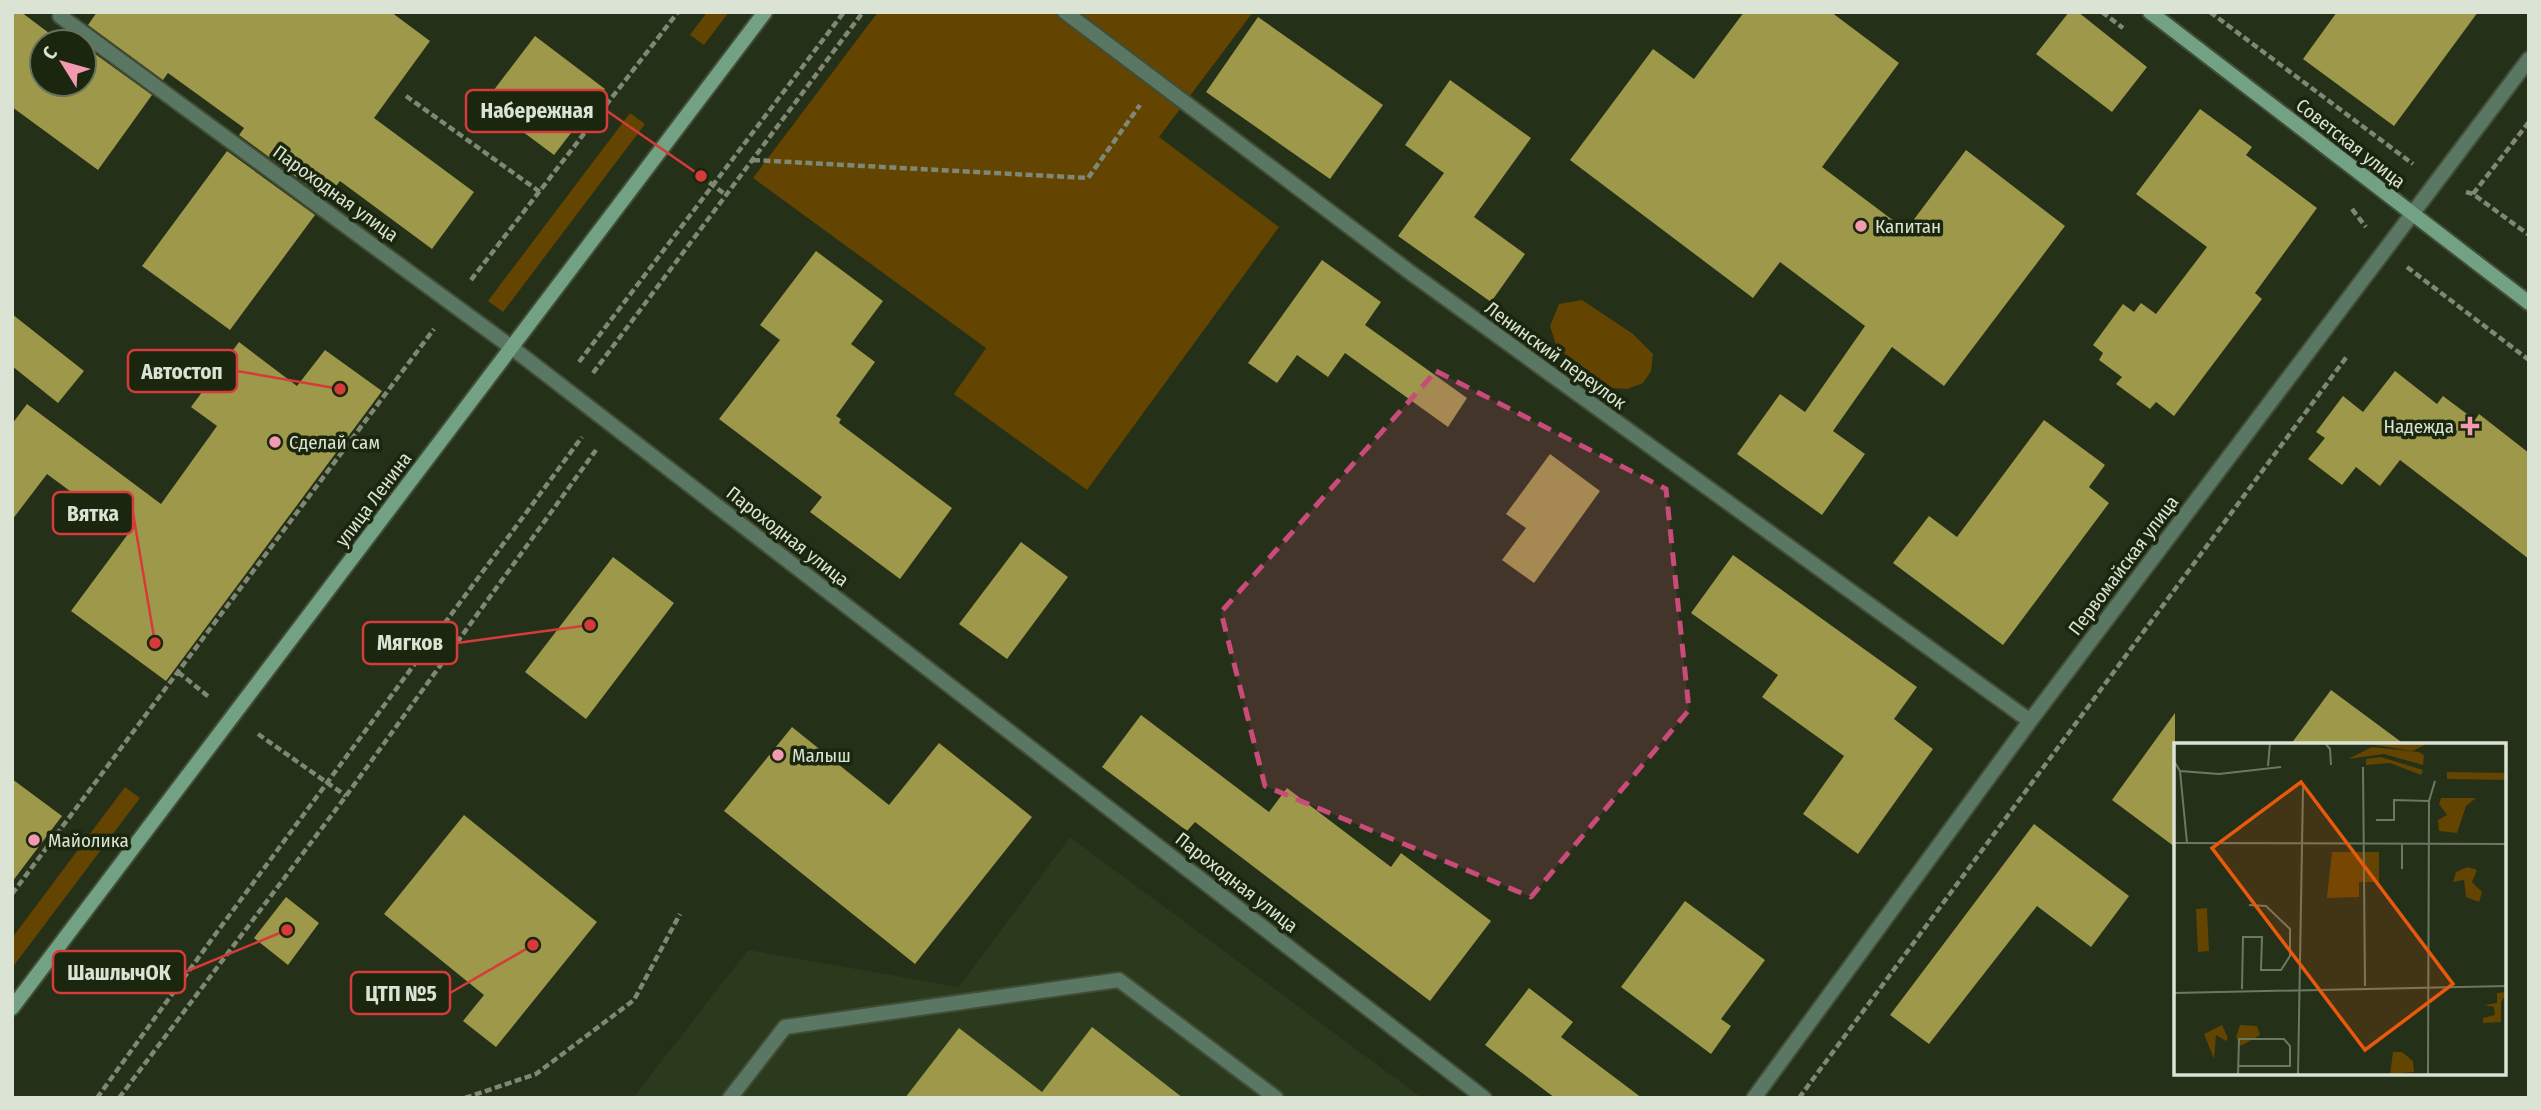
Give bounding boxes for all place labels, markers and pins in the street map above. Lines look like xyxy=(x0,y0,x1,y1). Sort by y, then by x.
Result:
callout: Набережная xyxy=(466,90,607,132)
place label: Капитан xyxy=(1875,215,1941,238)
marker: Капитан xyxy=(1853,218,1869,234)
callout: Автостоп xyxy=(128,350,237,392)
place label: Надежда xyxy=(2383,415,2454,438)
marker: Надежда xyxy=(2460,416,2480,436)
place label: Сделай сам xyxy=(289,431,380,454)
marker: Сделай сам xyxy=(267,434,283,450)
callout: Вятка xyxy=(53,492,133,534)
callout: Мягков xyxy=(363,622,457,664)
place label: Малыш xyxy=(792,744,851,767)
marker: Малыш xyxy=(770,747,786,763)
place label: Майолика xyxy=(48,829,129,852)
marker: Майолика xyxy=(26,832,42,848)
callout: ШашлычОК xyxy=(53,951,185,993)
callout: ЦТП №5 xyxy=(351,972,450,1014)

